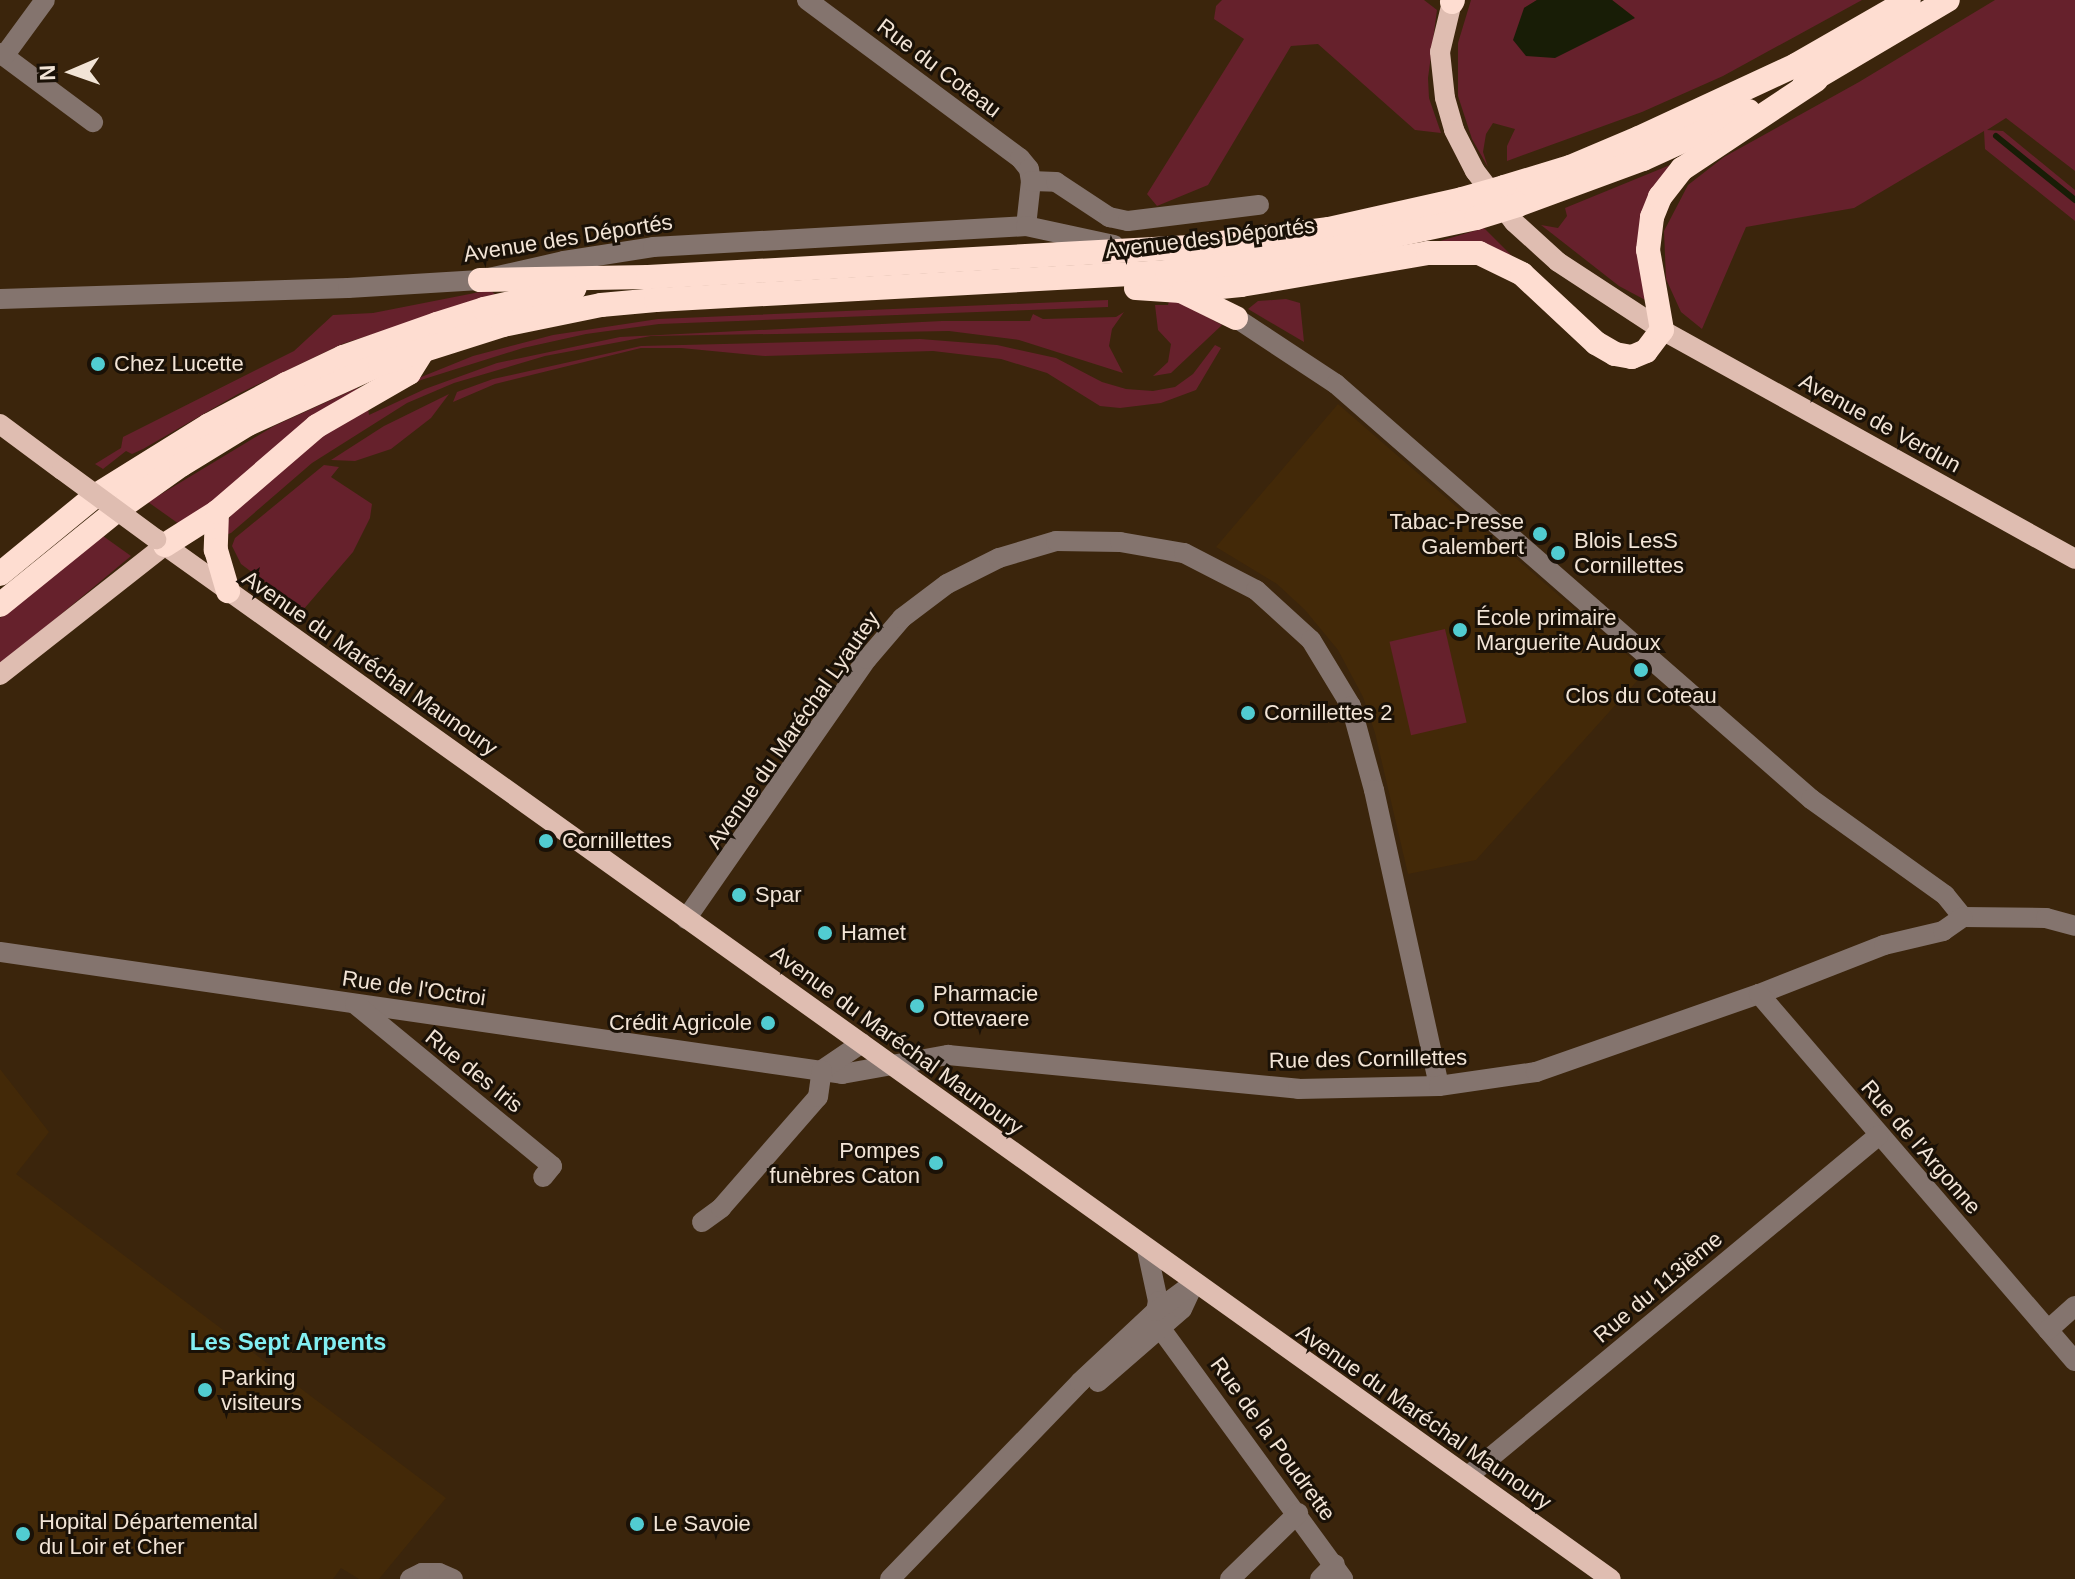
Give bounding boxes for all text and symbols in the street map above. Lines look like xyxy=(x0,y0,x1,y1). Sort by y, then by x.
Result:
street label: Rue du Coteau xyxy=(872,13,1006,123)
north arrow xyxy=(32,32,112,112)
text: N xyxy=(35,64,60,81)
street label: Avenue des Déportés xyxy=(462,208,674,268)
street label: Avenue des Déportés xyxy=(1104,212,1316,264)
place label: Chez Lucette xyxy=(114,351,244,377)
marker: Chez Lucette xyxy=(89,355,107,373)
street label: Avenue de Verdun xyxy=(1795,368,1965,478)
place label: Tabac-Presse Galembert xyxy=(1389,508,1524,560)
marker: Tabac-Presse Galembert xyxy=(1531,525,1549,543)
place label: Blois LesS Cornillettes xyxy=(1574,527,1684,578)
marker: Blois LesS Cornillettes xyxy=(1549,544,1567,562)
street label: Avenue du Maréchal Maunoury xyxy=(237,565,503,761)
place label: École primaire Marguerite Audoux xyxy=(1476,604,1662,656)
street label: Avenue du Maréchal Lyautey xyxy=(701,606,885,854)
marker: École primaire Marguerite Audoux xyxy=(1451,621,1469,639)
marker: Clos du Coteau xyxy=(1632,661,1650,679)
place label: Clos du Coteau xyxy=(1565,683,1717,709)
place label: Cornillettes 2 xyxy=(1264,700,1392,726)
marker: Cornillettes 2 xyxy=(1239,704,1257,722)
place label: Cornillettes xyxy=(562,828,672,854)
marker: Cornillettes xyxy=(537,832,555,850)
place label: Spar xyxy=(755,882,801,908)
marker: Spar xyxy=(730,886,748,904)
place label: Hamet xyxy=(841,920,906,946)
marker: Hamet xyxy=(816,924,834,942)
street label: Avenue du Maréchal Maunoury xyxy=(766,940,1028,1140)
street label: Rue de l'Octroi xyxy=(340,965,488,1011)
place label: Pharmacie Ottevaere xyxy=(933,980,1038,1032)
marker: Pharmacie Ottevaere xyxy=(908,997,926,1015)
place label: Crédit Agricole xyxy=(608,1010,752,1036)
marker: Crédit Agricole xyxy=(759,1014,777,1032)
street label: Rue des Iris xyxy=(420,1024,528,1118)
street label: Rue des Cornillettes xyxy=(1269,1044,1467,1074)
street label: Rue de l'Argonne xyxy=(1855,1074,1987,1220)
place label: Pompes funèbres Caton xyxy=(770,1137,920,1188)
marker: Pompes funèbres Caton xyxy=(927,1154,945,1172)
street label: Rue du 113ième xyxy=(1588,1226,1728,1348)
street label: Avenue du Maréchal Maunoury xyxy=(1291,1319,1557,1515)
district label: Les Sept Arpents xyxy=(189,1328,387,1356)
street label: Rue de la Poudrette xyxy=(1205,1352,1341,1526)
place label: Parking visiteurs xyxy=(221,1364,302,1416)
marker: Parking visiteurs xyxy=(196,1381,214,1399)
place label: Hopital Départemental du Loir et Cher xyxy=(39,1508,258,1560)
place label: Le Savoie xyxy=(653,1511,751,1537)
marker: Le Savoie xyxy=(628,1515,646,1533)
marker: Hopital Départemental du Loir et Cher xyxy=(14,1525,32,1543)

